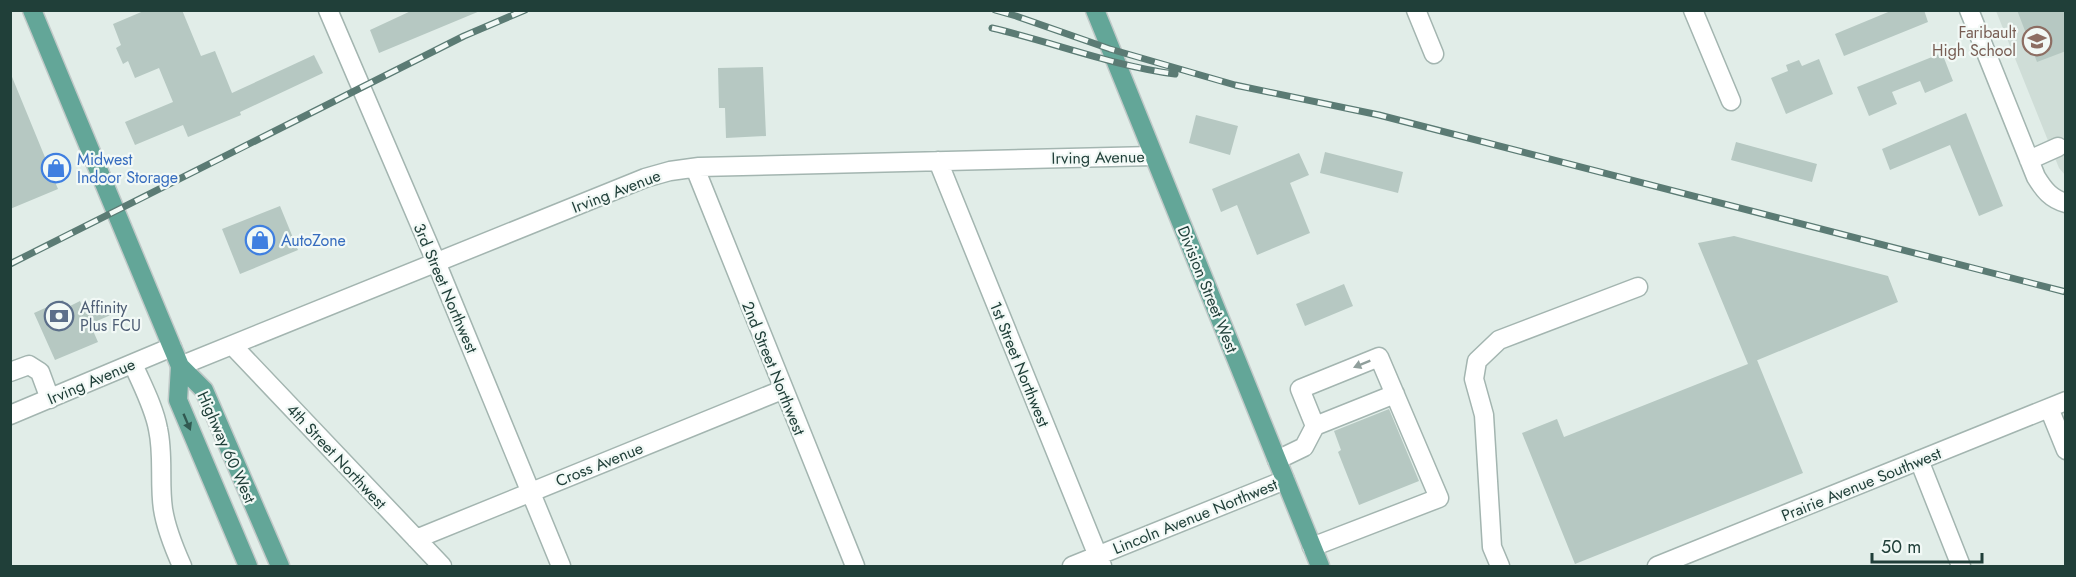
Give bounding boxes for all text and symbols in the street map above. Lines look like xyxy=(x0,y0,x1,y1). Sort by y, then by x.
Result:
place label: Faribault High School xyxy=(1932,21,2016,62)
school or university icon: Faribault High School xyxy=(2021,25,2053,57)
street label: Irving Avenue xyxy=(1051,145,1145,170)
place label: Midwest Indoor Storage xyxy=(77,148,178,189)
shop icon: Midwest Indoor Storage xyxy=(40,152,72,184)
street label: Irving Avenue xyxy=(569,164,664,219)
street label: 3rd Street Northwest xyxy=(408,220,483,357)
street label: Division Street West xyxy=(1172,222,1244,356)
shop icon: AutoZone xyxy=(244,224,276,256)
place label: AutoZone xyxy=(281,229,346,252)
place label: Affinity Plus FCU xyxy=(80,296,141,337)
street label: 2nd Street Northwest xyxy=(736,298,811,439)
street label: 1st Street Northwest xyxy=(984,298,1055,430)
bank icon: Affinity Plus FCU xyxy=(43,300,75,332)
street label: Irving Avenue xyxy=(44,353,139,410)
one-way arrow xyxy=(1352,360,1370,370)
street label: Highway 60 West xyxy=(192,388,262,507)
street label: 4th Street Northwest xyxy=(281,398,392,515)
one-way arrow xyxy=(183,413,192,431)
street label: Cross Avenue xyxy=(552,436,646,492)
street label: Prairie Avenue Southwest xyxy=(1778,442,1945,527)
street label: Lincoln Avenue Northwest xyxy=(1109,473,1281,560)
scale bar xyxy=(1872,526,1982,564)
text: 50 m xyxy=(1881,534,1921,560)

